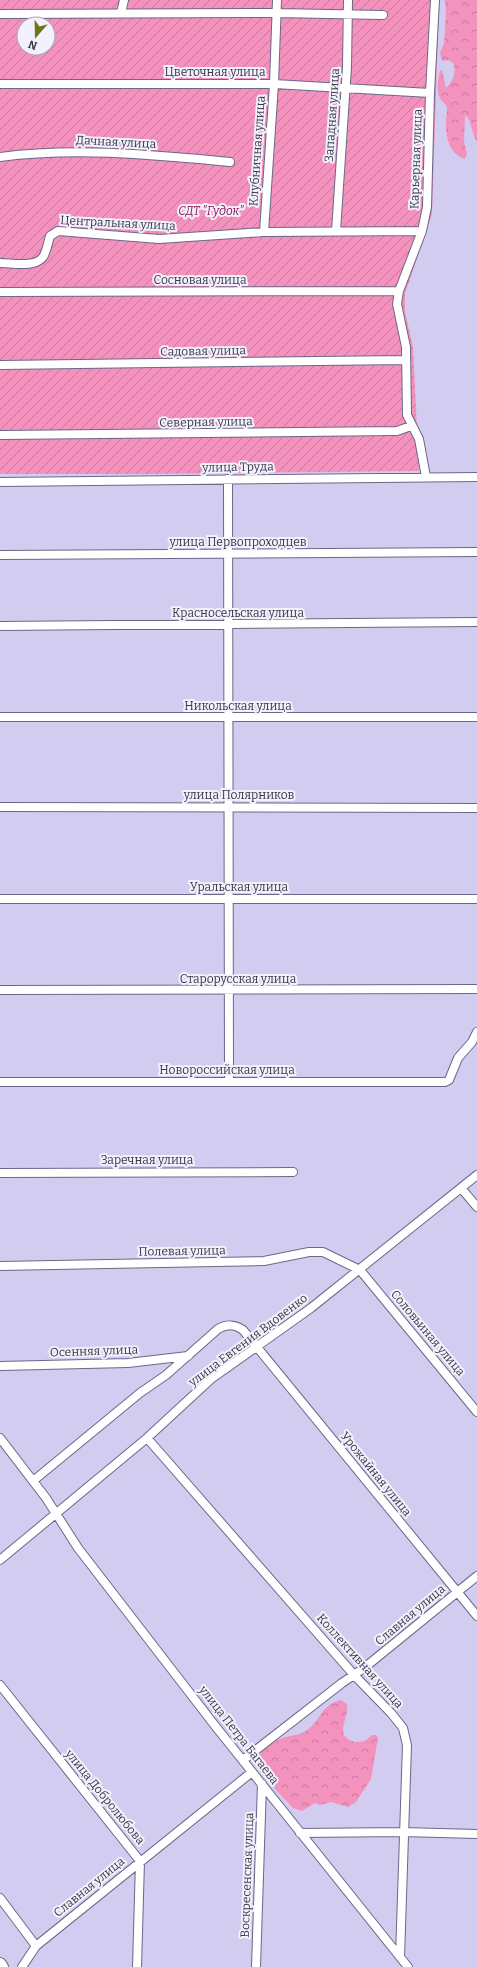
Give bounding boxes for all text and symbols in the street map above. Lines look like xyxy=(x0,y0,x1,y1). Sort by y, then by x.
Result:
north arrow xyxy=(16,16,56,56)
text: N xyxy=(26,37,39,52)
street label: Цветочная улица xyxy=(164,65,266,79)
street label: Западная улица xyxy=(322,67,342,162)
street label: Клубничная улица xyxy=(246,95,268,207)
street label: Карьерная улица xyxy=(407,108,425,209)
street label: Дачная улица xyxy=(75,133,157,151)
park label: СДТ "Гудок" xyxy=(178,204,244,218)
street label: Центральная улица xyxy=(60,213,176,233)
street label: Сосновая улица xyxy=(154,273,247,287)
street label: Садовая улица xyxy=(160,343,246,359)
street label: Северная улица xyxy=(159,414,253,430)
street label: улица Труда xyxy=(201,459,274,475)
street label: улица Первопроходцев xyxy=(168,535,307,549)
street label: Красносельская улица xyxy=(172,606,304,620)
street label: Никольская улица xyxy=(184,699,292,713)
street label: улица Полярников xyxy=(183,788,295,802)
street label: Уральская улица xyxy=(190,880,289,894)
street label: Старорусская улица xyxy=(180,972,297,986)
street label: Новороссийская улица xyxy=(159,1063,295,1077)
street label: Заречная улица xyxy=(101,1153,194,1167)
street label: Полевая улица xyxy=(138,1243,226,1259)
street label: Соловьиная улица xyxy=(388,1287,468,1379)
street label: улица Евгения Вдовенко xyxy=(185,1291,310,1390)
street label: Осенняя улица xyxy=(50,1342,139,1360)
street label: Урожайная улица xyxy=(338,1429,415,1519)
street label: Славная улица xyxy=(372,1581,448,1648)
street label: Коллективная улица xyxy=(314,1611,406,1711)
street label: улица Петра Багаева xyxy=(196,1682,282,1787)
street label: улица Добролюбова xyxy=(62,1746,148,1848)
street label: Воскресенская улица xyxy=(238,1812,256,1938)
street label: Славная улица xyxy=(51,1854,128,1920)

